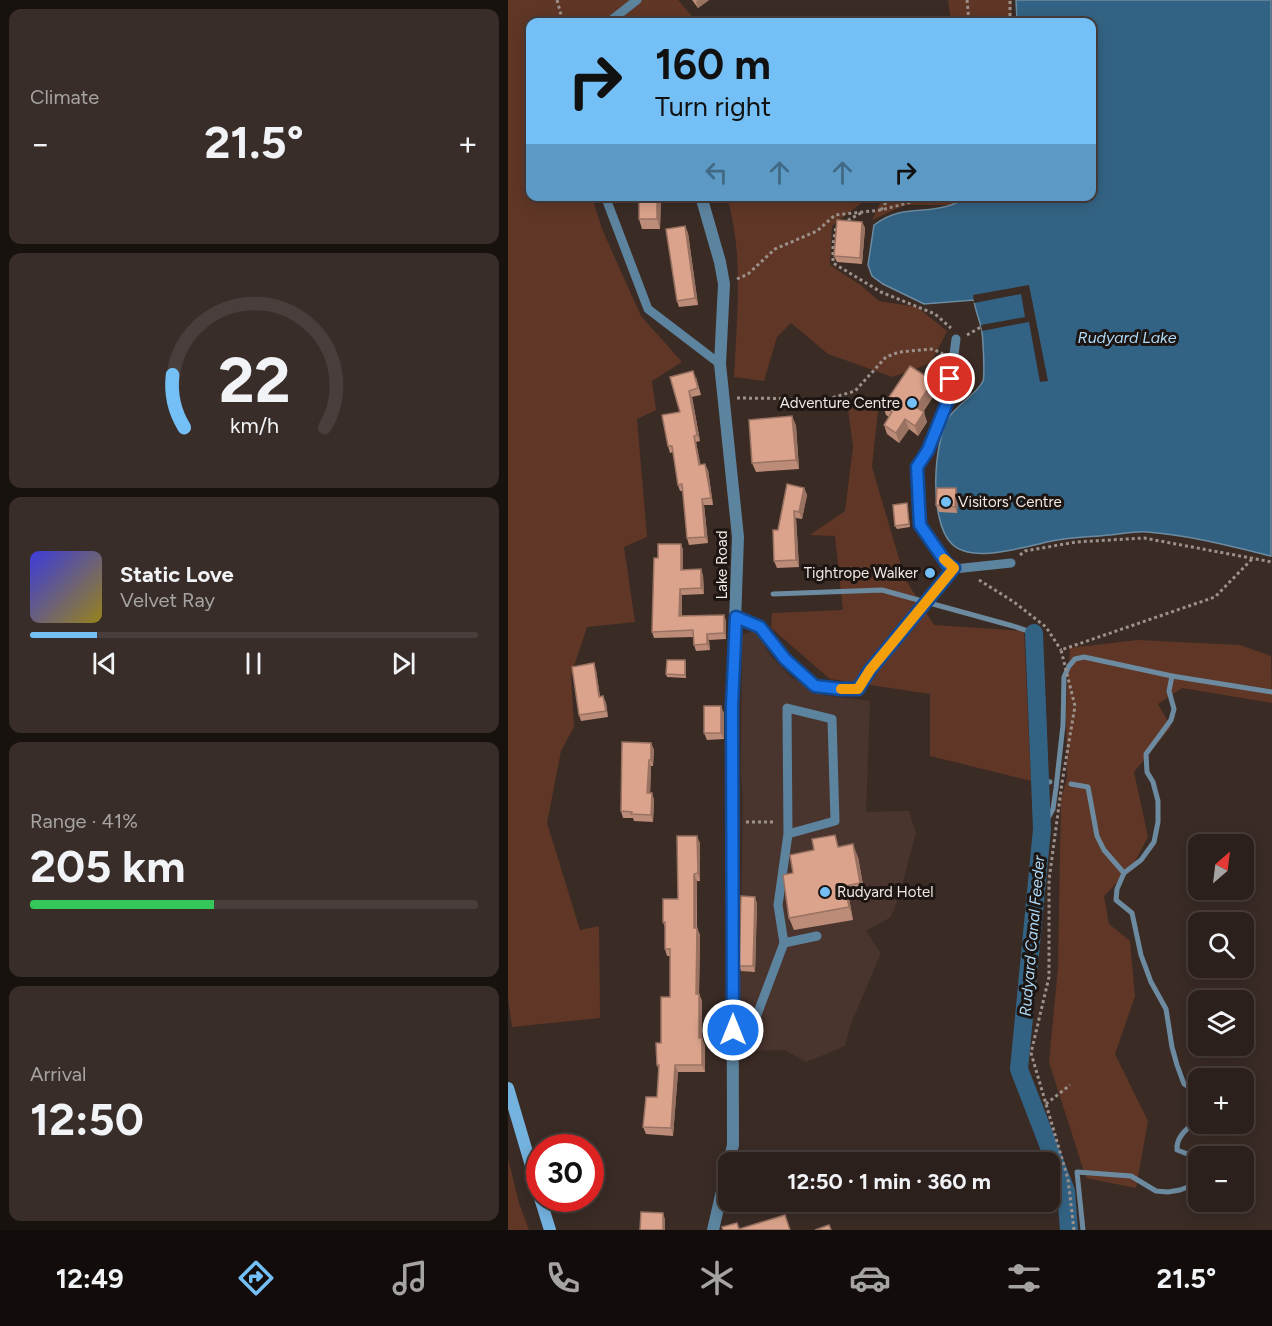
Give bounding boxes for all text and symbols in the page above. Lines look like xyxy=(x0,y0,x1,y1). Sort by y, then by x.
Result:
text: 160 m xyxy=(655,39,771,90)
icon: right xyxy=(556,42,634,120)
text: Climate xyxy=(30,85,99,109)
text: Turn right xyxy=(655,90,771,123)
text: 21.5° xyxy=(204,115,304,169)
text: − xyxy=(30,124,51,163)
text: + xyxy=(457,124,478,163)
icon: left xyxy=(700,156,733,189)
icon: ahead xyxy=(763,156,796,189)
icon: ahead xyxy=(826,156,859,189)
icon: right xyxy=(889,156,922,189)
water label: Rudyard Lake xyxy=(1078,328,1177,347)
text: 22 xyxy=(218,343,290,418)
pin xyxy=(924,353,975,404)
icon: arrive xyxy=(933,362,966,395)
place label: Adventure Centre xyxy=(780,394,900,412)
marker: Adventure Centre xyxy=(905,396,919,410)
text: km/h xyxy=(230,413,278,438)
place label: Visitors' Centre xyxy=(958,493,1062,511)
marker: Visitors' Centre xyxy=(939,495,953,509)
street label: Lake Road xyxy=(713,531,731,600)
text: Static Love xyxy=(120,561,234,588)
place label: Tightrope Walker xyxy=(804,564,918,582)
marker: Tightrope Walker xyxy=(923,566,937,580)
text: Velvet Ray xyxy=(120,588,215,612)
icon: previous xyxy=(88,647,121,680)
icon: pause xyxy=(237,647,270,680)
icon: next xyxy=(387,647,420,680)
text: Range · 41% xyxy=(30,809,138,833)
north arrow xyxy=(1188,834,1254,900)
map controls xyxy=(1188,834,1254,1212)
text: 205 km xyxy=(30,839,186,893)
water label: Rudyard Canal Feeder xyxy=(1016,854,1049,1017)
place label: Rudyard Hotel xyxy=(837,883,934,901)
marker: Rudyard Hotel xyxy=(818,885,832,899)
button: search xyxy=(1188,912,1254,978)
button: layers xyxy=(1188,990,1254,1056)
position arrow xyxy=(701,998,765,1062)
text: Arrival xyxy=(30,1062,86,1086)
button: + xyxy=(1188,1068,1254,1134)
text: 12:50 xyxy=(30,1092,144,1146)
speed limit sign: 30 xyxy=(526,1134,604,1212)
button: − xyxy=(1188,1146,1254,1212)
text: 12:50 · 1 min · 360 m xyxy=(787,1168,991,1195)
icon: directions xyxy=(235,1257,277,1299)
icon: music xyxy=(389,1257,431,1299)
icon: phone xyxy=(542,1257,584,1299)
icon: climate xyxy=(696,1257,738,1299)
icon: car xyxy=(849,1257,891,1299)
icon: filters xyxy=(1003,1257,1045,1299)
text: 12:49 xyxy=(56,1262,124,1295)
text: 21.5° xyxy=(1157,1262,1216,1295)

